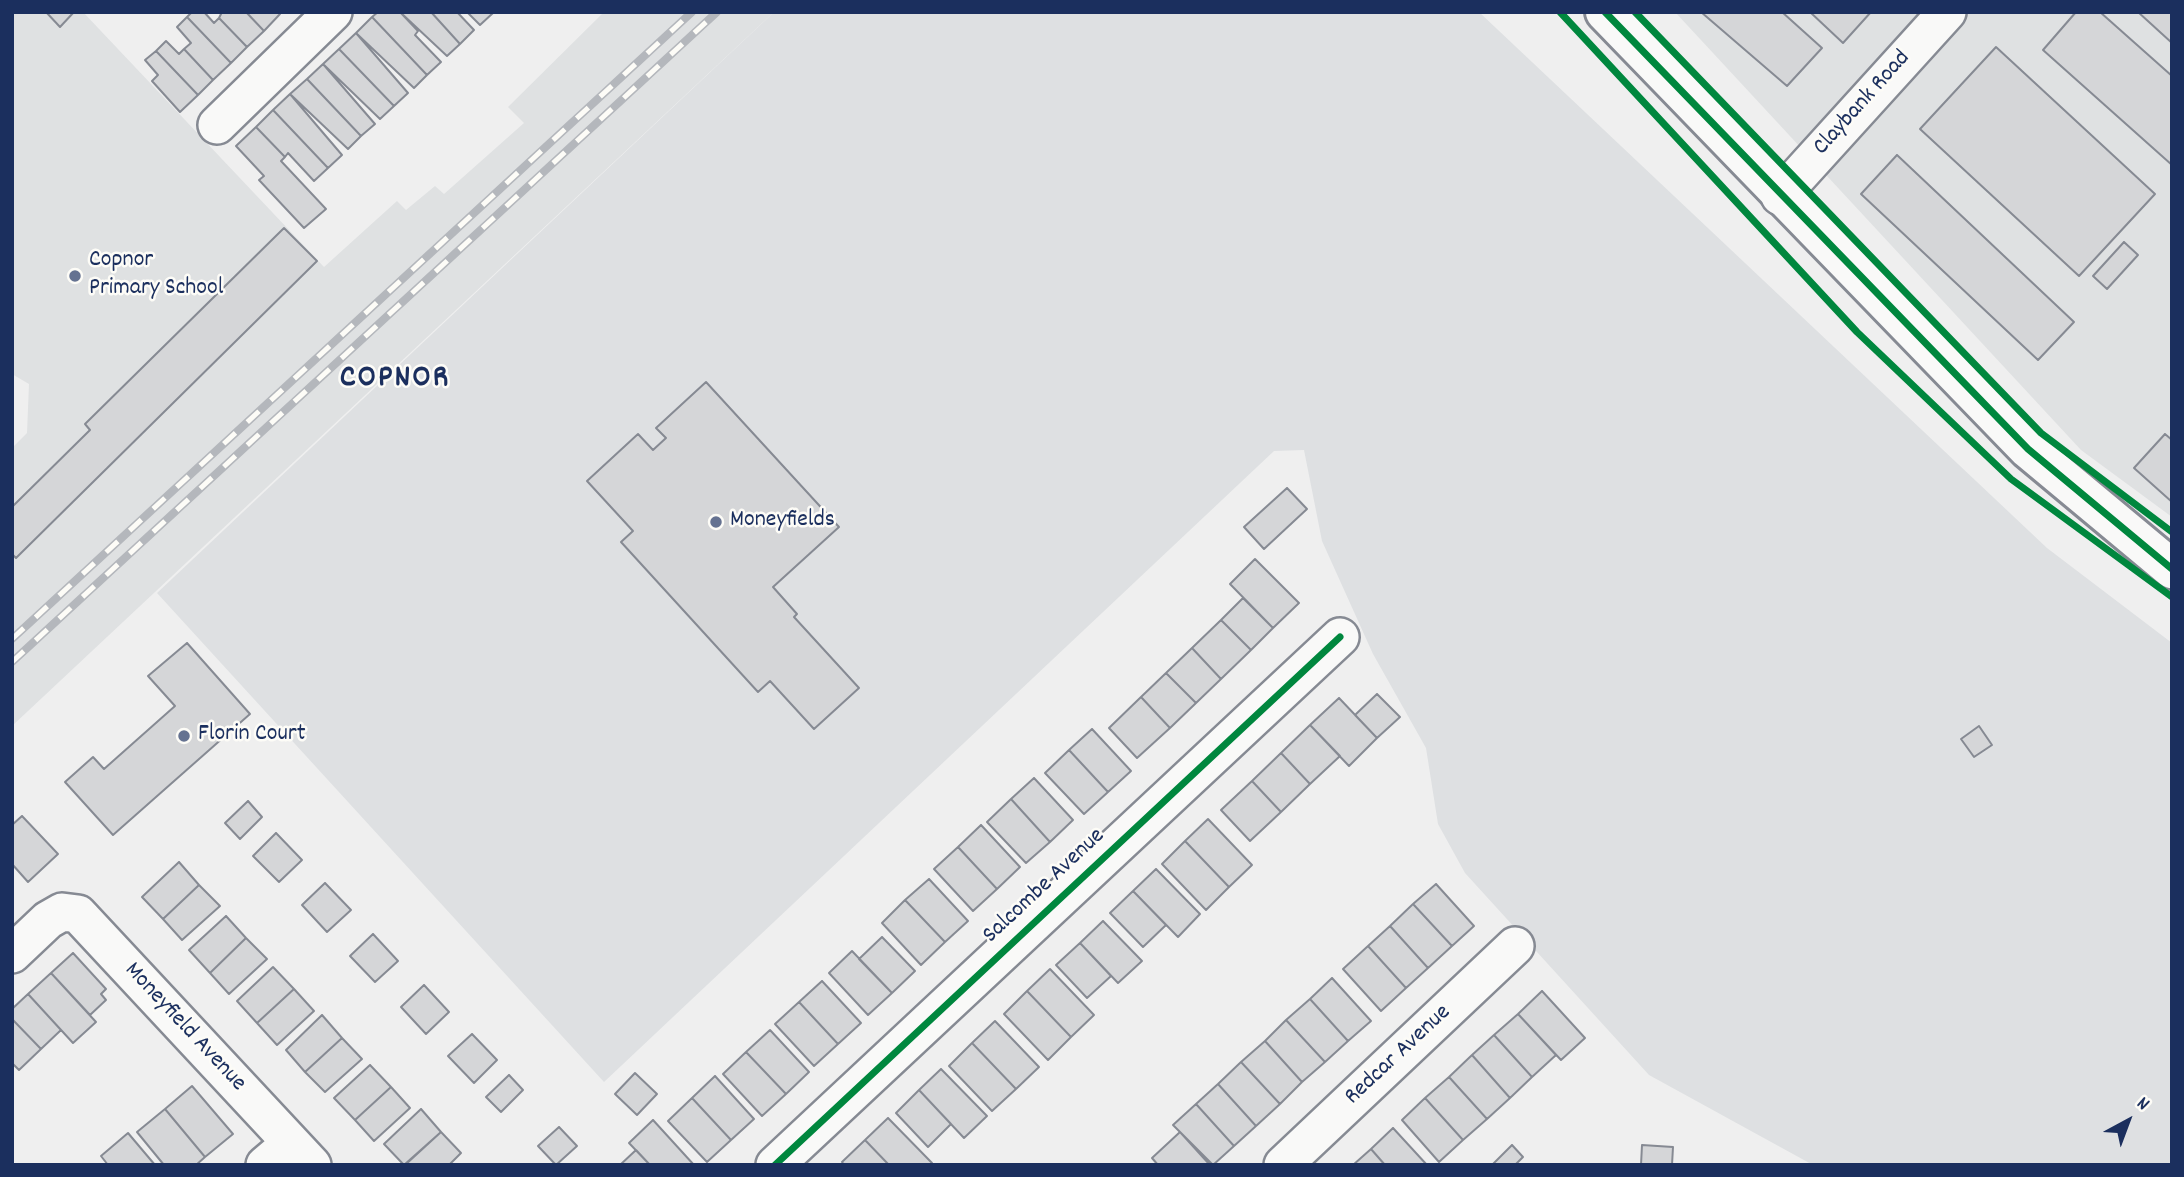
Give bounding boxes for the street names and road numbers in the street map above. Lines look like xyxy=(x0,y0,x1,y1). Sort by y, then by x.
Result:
street label: Claybank Road xyxy=(1808,46,1918,162)
street label: Salcombe Avenue xyxy=(978,823,1112,951)
street label: Moneyfield Avenue xyxy=(117,958,251,1098)
street label: Redcar Avenue xyxy=(1340,1000,1458,1112)

